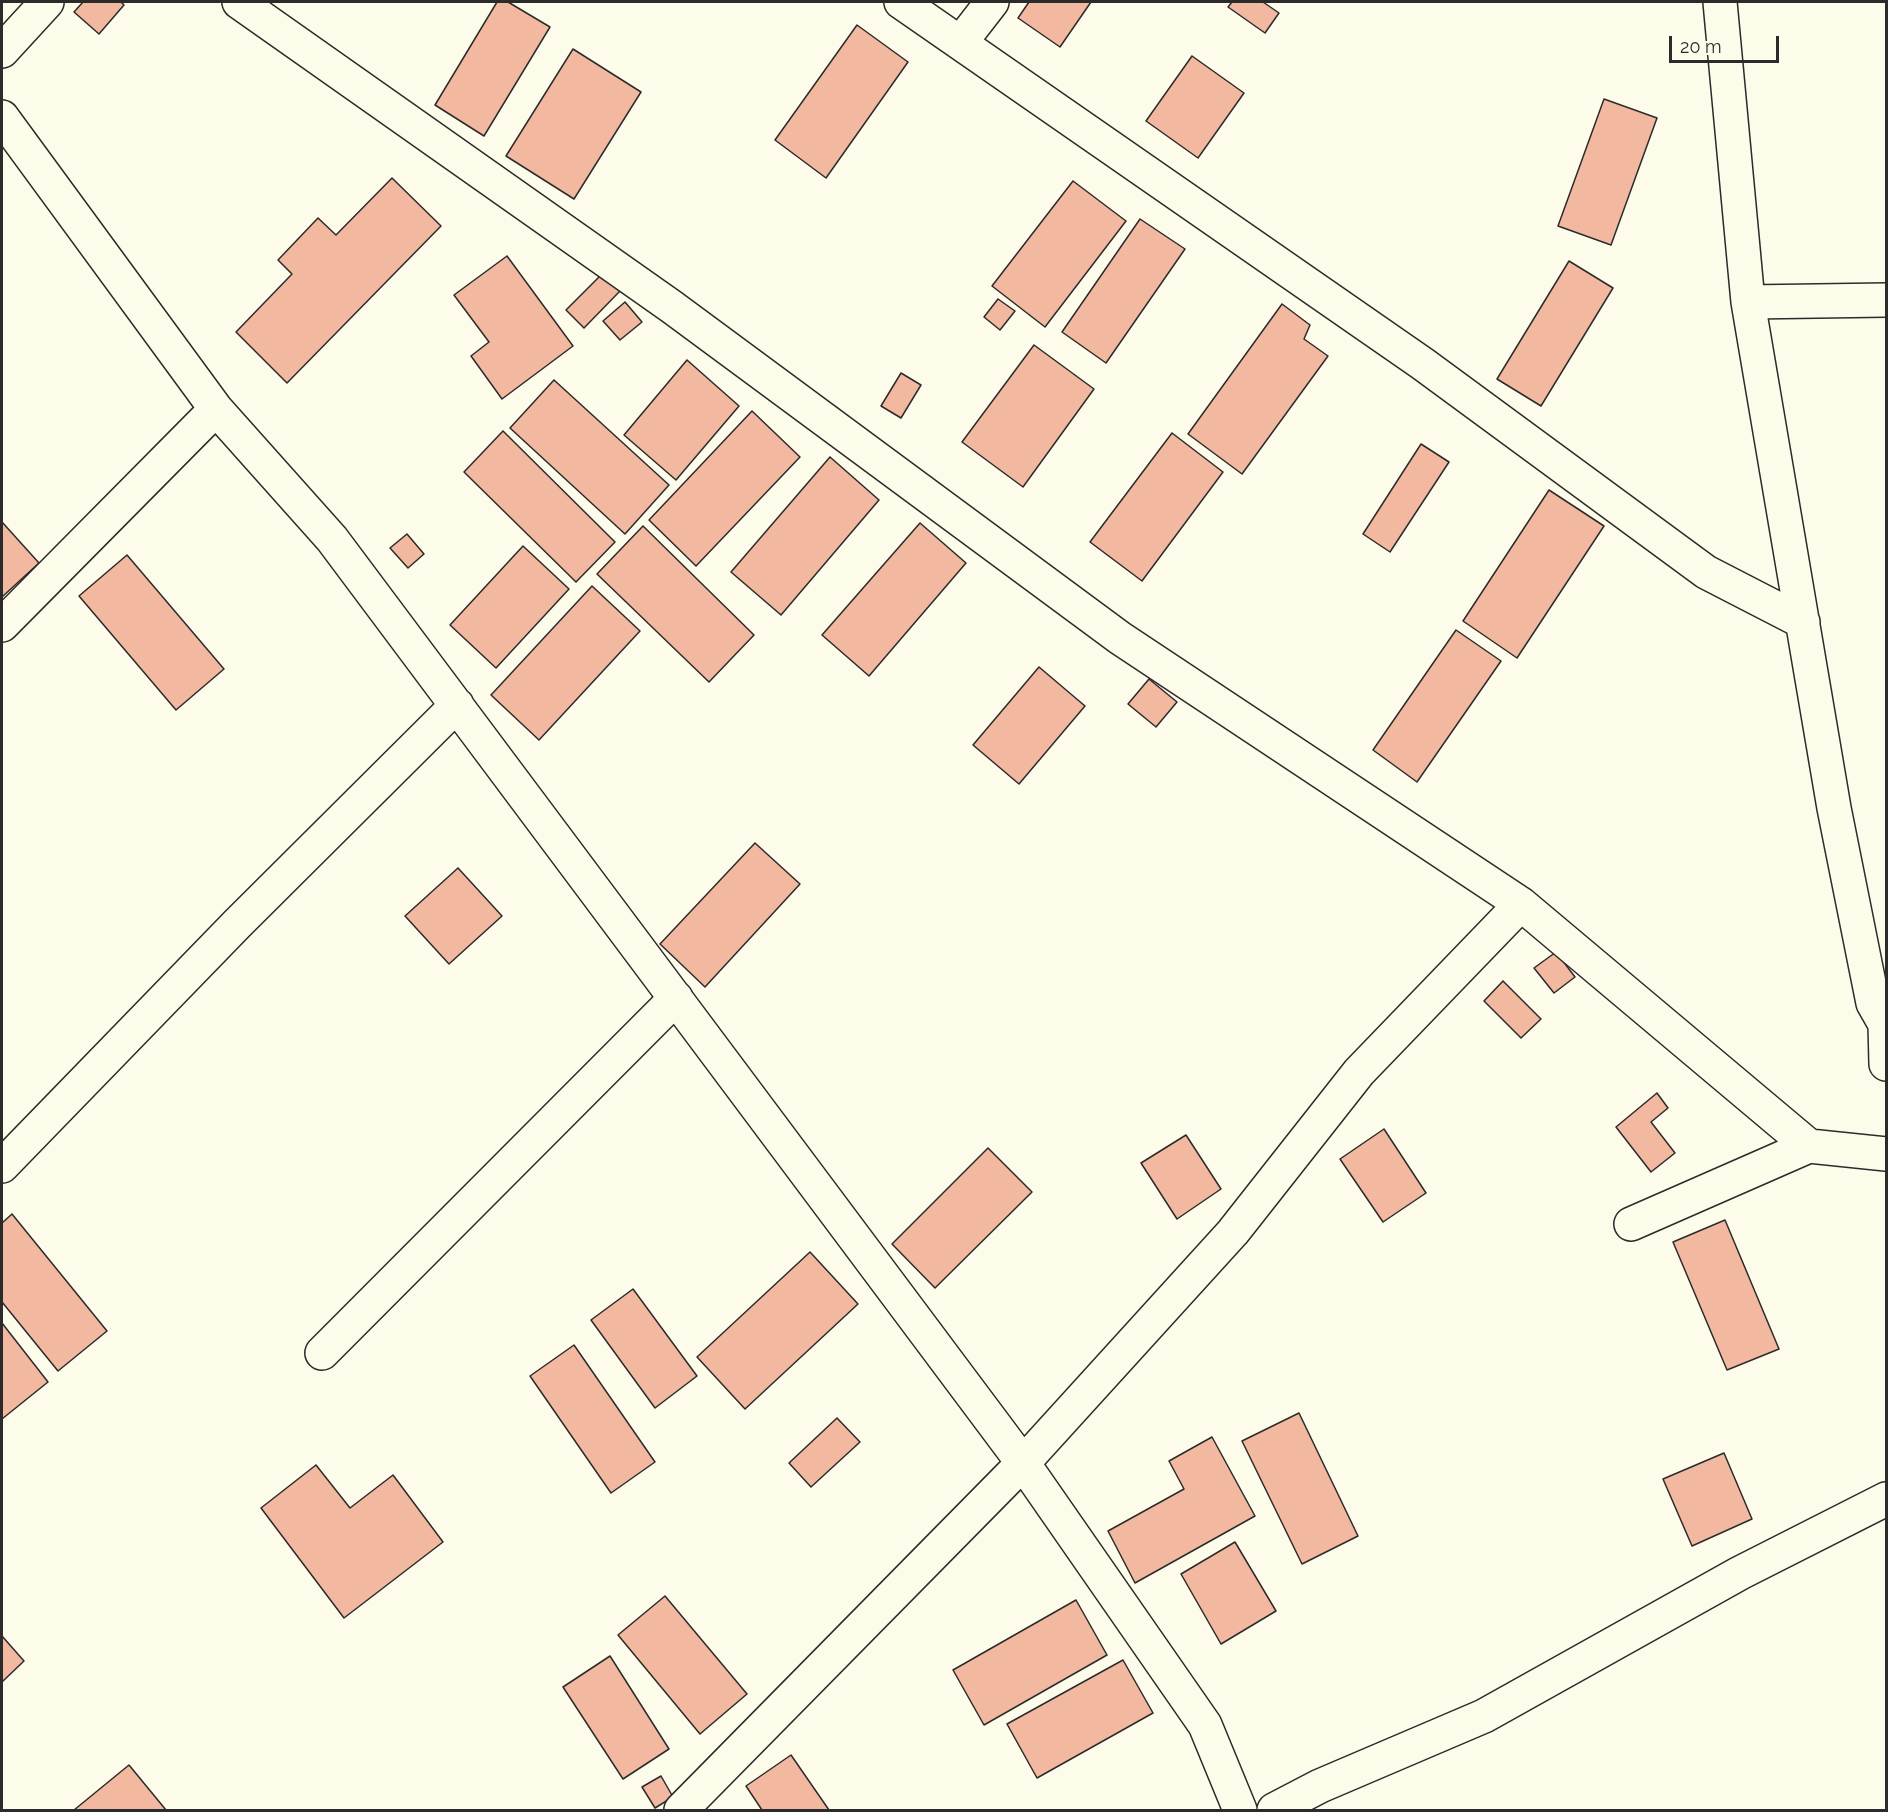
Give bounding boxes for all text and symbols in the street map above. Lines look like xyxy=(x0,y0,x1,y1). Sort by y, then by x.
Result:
scale bar xyxy=(1672,24,1782,62)
text: 20 m xyxy=(1680,36,1722,57)

